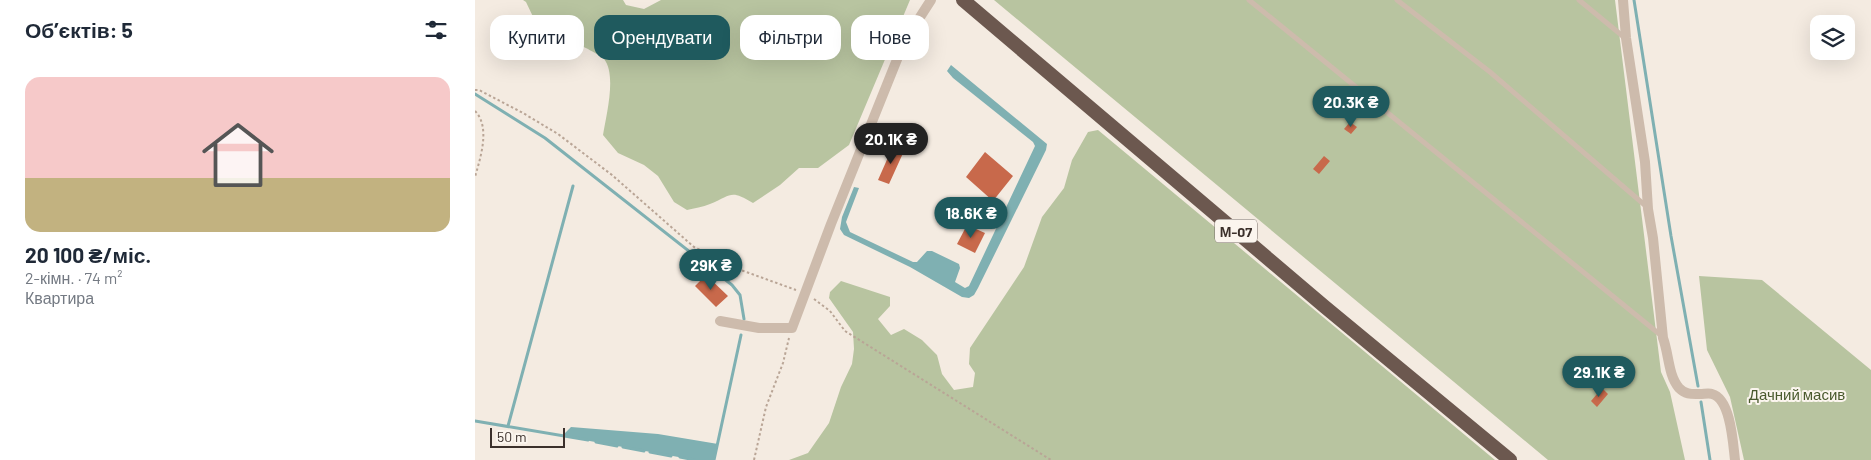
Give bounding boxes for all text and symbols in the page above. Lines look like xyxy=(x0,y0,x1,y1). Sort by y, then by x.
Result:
chip: Купити xyxy=(490,15,584,60)
chip: Орендувати xyxy=(594,15,730,60)
chip: Фільтри xyxy=(740,15,841,60)
chip: Нове xyxy=(851,15,929,60)
map controls xyxy=(1810,15,1855,60)
button: layers xyxy=(1810,15,1855,60)
icon: filters xyxy=(422,16,450,44)
text: Об’єктів: 5 xyxy=(25,17,133,42)
pin: 20.3K ₴ xyxy=(1305,86,1397,128)
text: 20.3K ₴ xyxy=(1324,92,1378,111)
icon: home xyxy=(193,110,283,200)
pin: 20.1K ₴ xyxy=(845,122,937,165)
text: 20.1K ₴ xyxy=(865,129,917,148)
pin: 18.6K ₴ xyxy=(925,196,1017,239)
text: 18.6K ₴ xyxy=(945,203,997,222)
road number: М-07 xyxy=(1215,220,1257,242)
text: 20 100 ₴/міс. xyxy=(25,242,151,267)
pin: 29K ₴ xyxy=(676,248,746,291)
text: 29K ₴ xyxy=(690,255,732,274)
text: 2-кімн. · 74 m² xyxy=(25,268,123,287)
text: Квартира xyxy=(25,288,94,307)
pin: 29.1K ₴ xyxy=(1553,356,1645,398)
text: 29.1K ₴ xyxy=(1573,362,1625,381)
park label: Дачний масив xyxy=(1749,385,1845,403)
scale bar xyxy=(490,425,565,448)
text: 50 m xyxy=(497,428,526,445)

